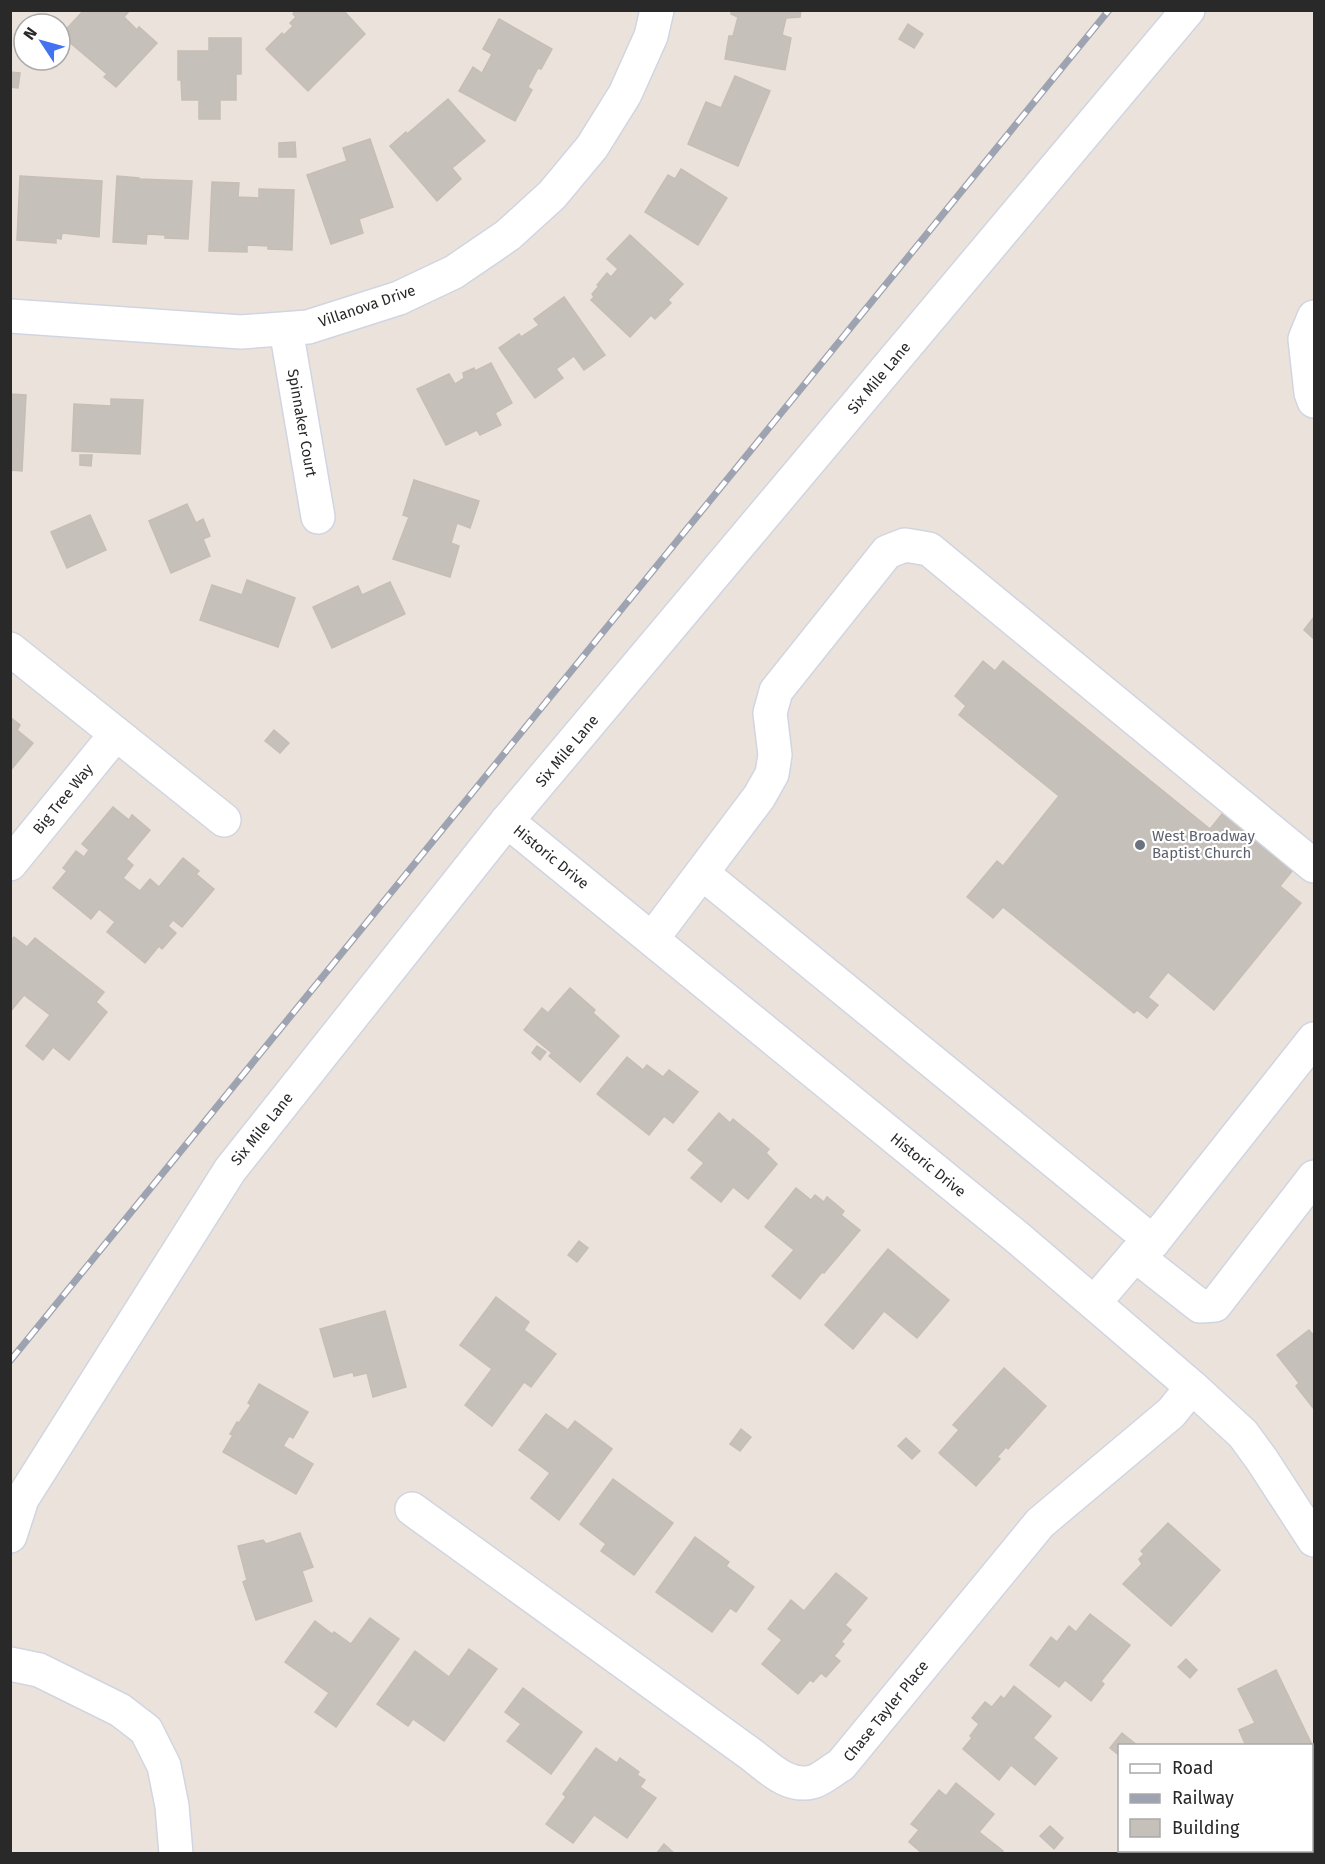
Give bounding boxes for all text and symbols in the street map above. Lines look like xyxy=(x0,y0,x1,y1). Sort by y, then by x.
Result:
north arrow xyxy=(12,12,72,72)
text: N xyxy=(19,24,41,43)
street label: Villanova Drive xyxy=(316,281,418,331)
street label: Six Mile Lane xyxy=(844,338,914,418)
street label: Spinnaker Court xyxy=(284,368,320,479)
street label: Six Mile Lane xyxy=(532,711,602,791)
street label: Big Tree Way xyxy=(29,760,97,838)
street label: Historic Drive xyxy=(510,821,592,893)
place label: West Broadway Baptist Church xyxy=(1152,827,1256,862)
marker: West Broadway Baptist Church xyxy=(1133,838,1147,852)
street label: Six Mile Lane xyxy=(227,1089,297,1169)
street label: Historic Drive xyxy=(887,1129,969,1201)
street label: Chase Tayler Place xyxy=(840,1657,932,1765)
legend xyxy=(1118,1744,1313,1852)
text: Road xyxy=(1172,1757,1214,1779)
text: Railway xyxy=(1172,1787,1234,1809)
text: Building xyxy=(1172,1817,1240,1839)

